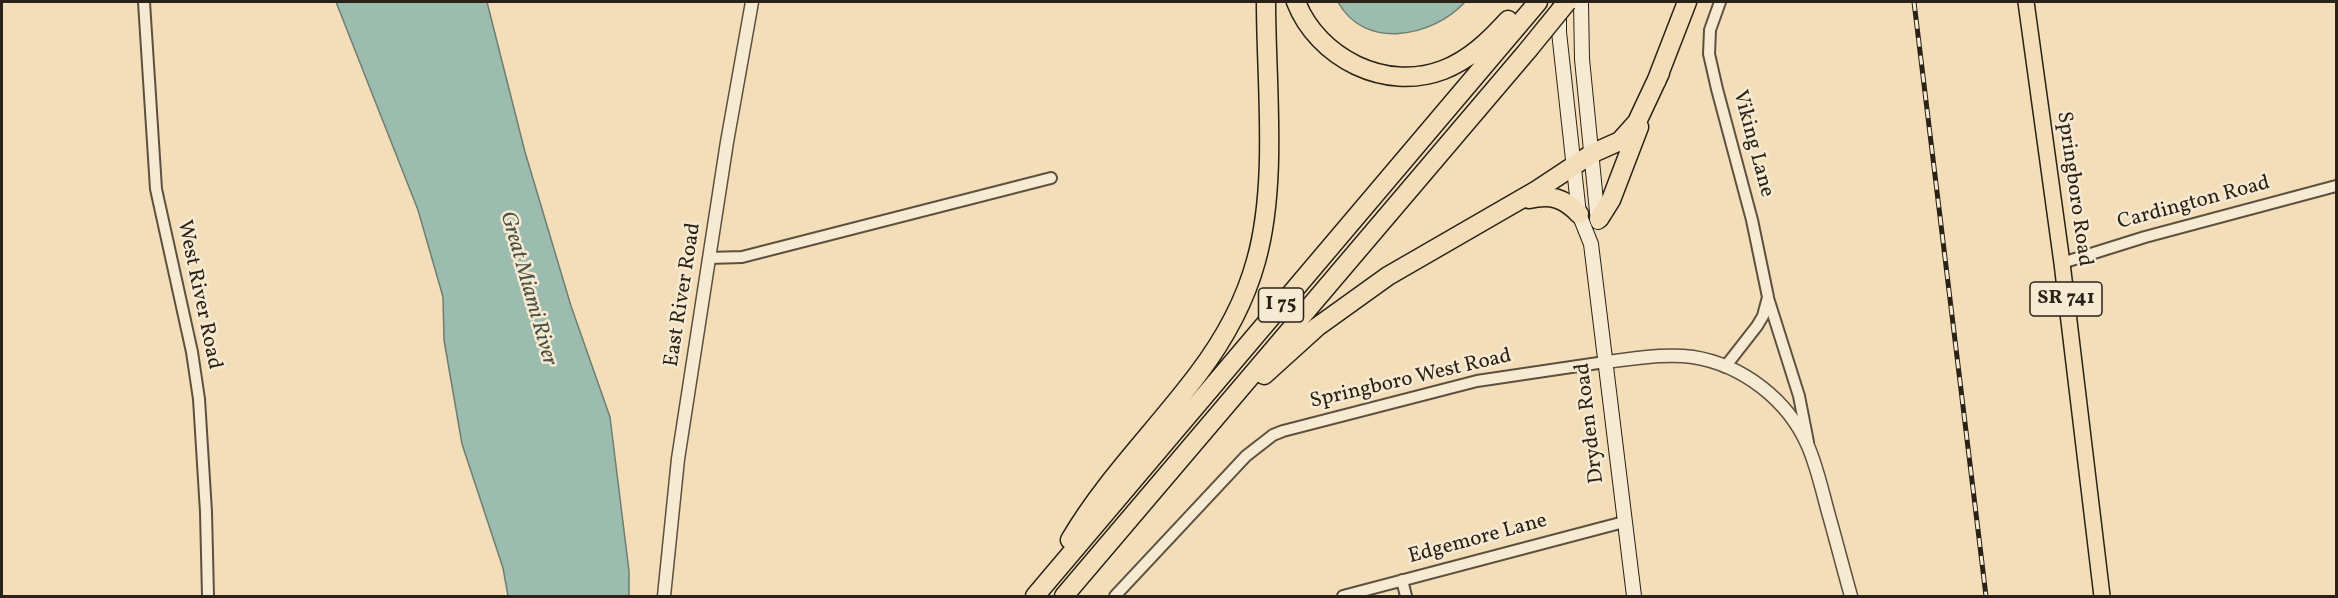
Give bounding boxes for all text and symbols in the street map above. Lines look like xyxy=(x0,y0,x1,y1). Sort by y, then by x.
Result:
street label: Viking Lane xyxy=(1726,88,1778,200)
street label: Springboro Road xyxy=(2050,110,2096,268)
street label: Cardington Road xyxy=(2115,172,2273,236)
water label: Great Miami River xyxy=(492,209,562,369)
street label: West River Road xyxy=(170,218,226,372)
street label: East River Road xyxy=(660,221,708,369)
road number: SR 741 xyxy=(2030,282,2102,316)
road number: I 75 xyxy=(1258,288,1304,322)
street label: Springboro West Road xyxy=(1308,345,1514,415)
street label: Dryden Road xyxy=(1571,361,1611,485)
street label: Edgemore Lane xyxy=(1406,509,1550,571)

